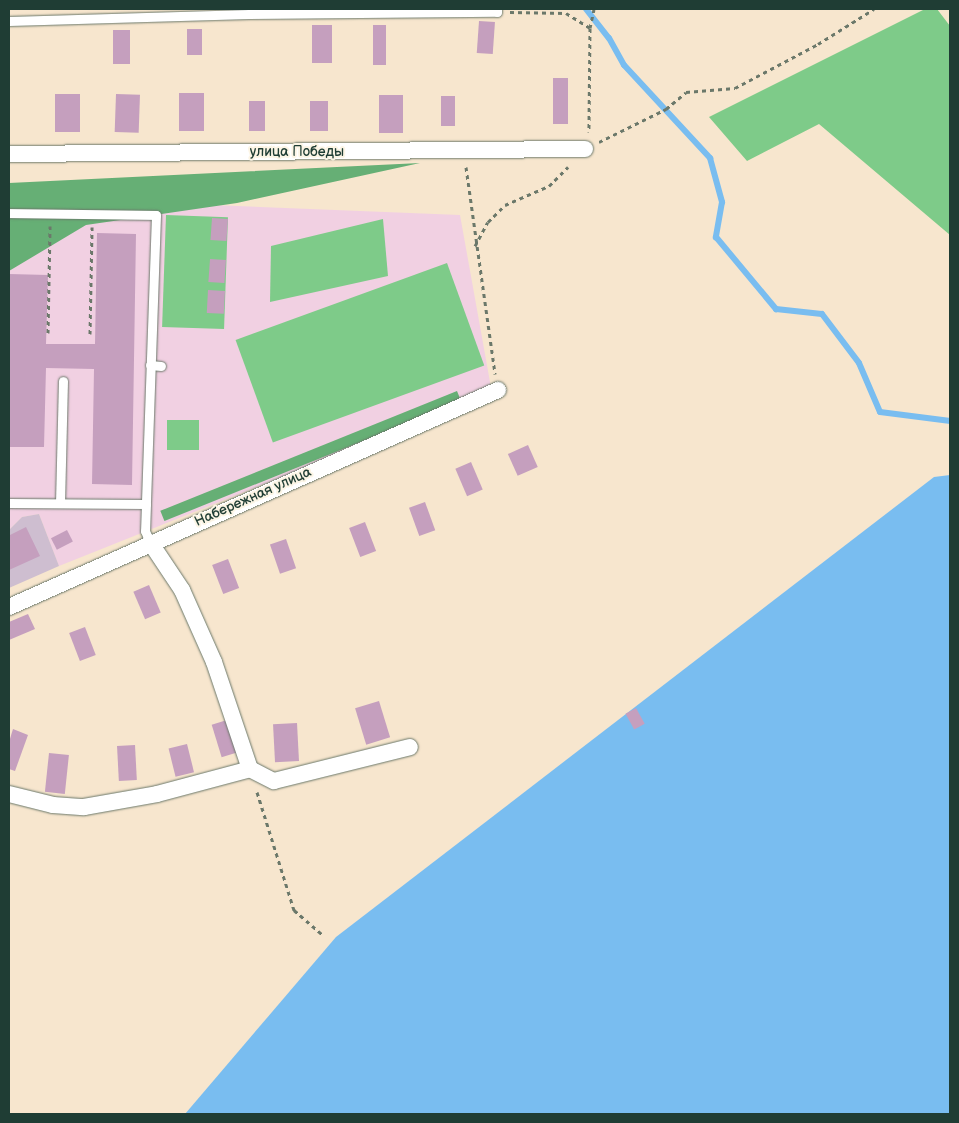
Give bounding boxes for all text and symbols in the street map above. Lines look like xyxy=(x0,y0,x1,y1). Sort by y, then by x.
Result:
street label: улица Победы xyxy=(250,144,344,160)
street label: Набережная улица xyxy=(192,464,314,530)

